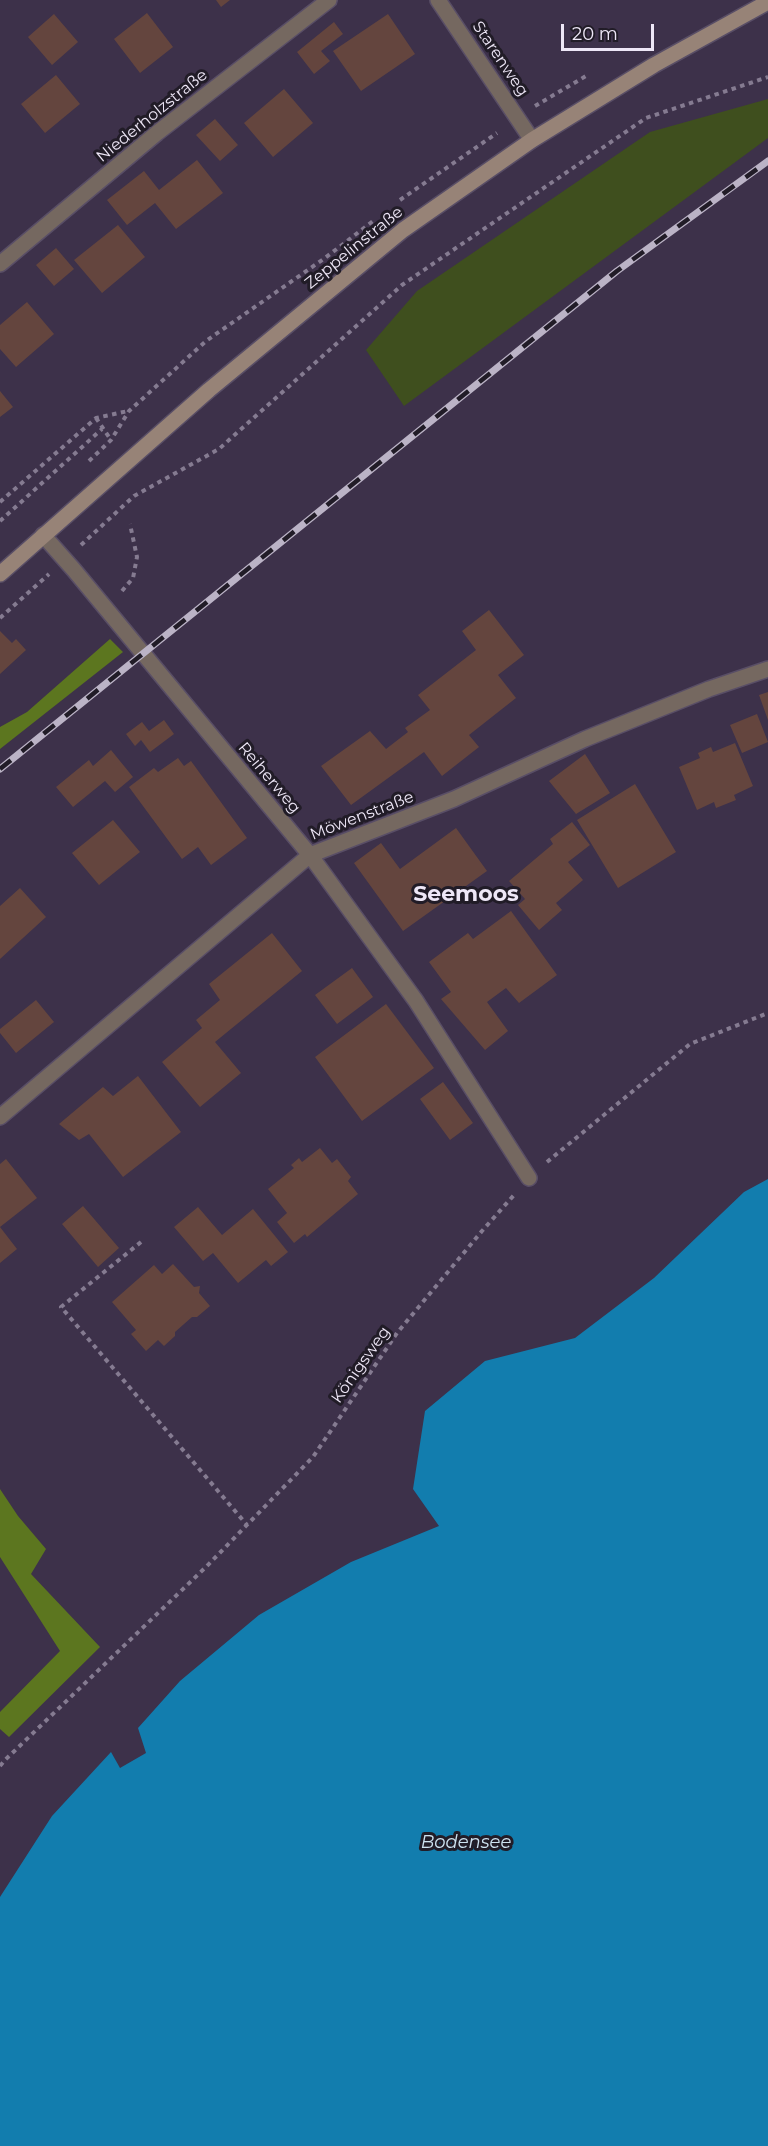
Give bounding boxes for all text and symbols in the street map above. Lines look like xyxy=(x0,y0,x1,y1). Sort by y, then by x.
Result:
scale bar xyxy=(564,12,657,50)
street label: Starenweg xyxy=(468,18,532,100)
text: 20 m xyxy=(572,23,618,45)
street label: Niederholzstraße xyxy=(93,65,211,167)
street label: Zeppelinstraße xyxy=(301,203,407,293)
street label: Reiherweg xyxy=(234,738,304,818)
street label: Möwenstraße xyxy=(308,787,416,845)
district label: Seemoos xyxy=(413,882,519,908)
street label: Königsweg xyxy=(328,1323,394,1407)
water label: Bodensee xyxy=(421,1832,511,1854)

